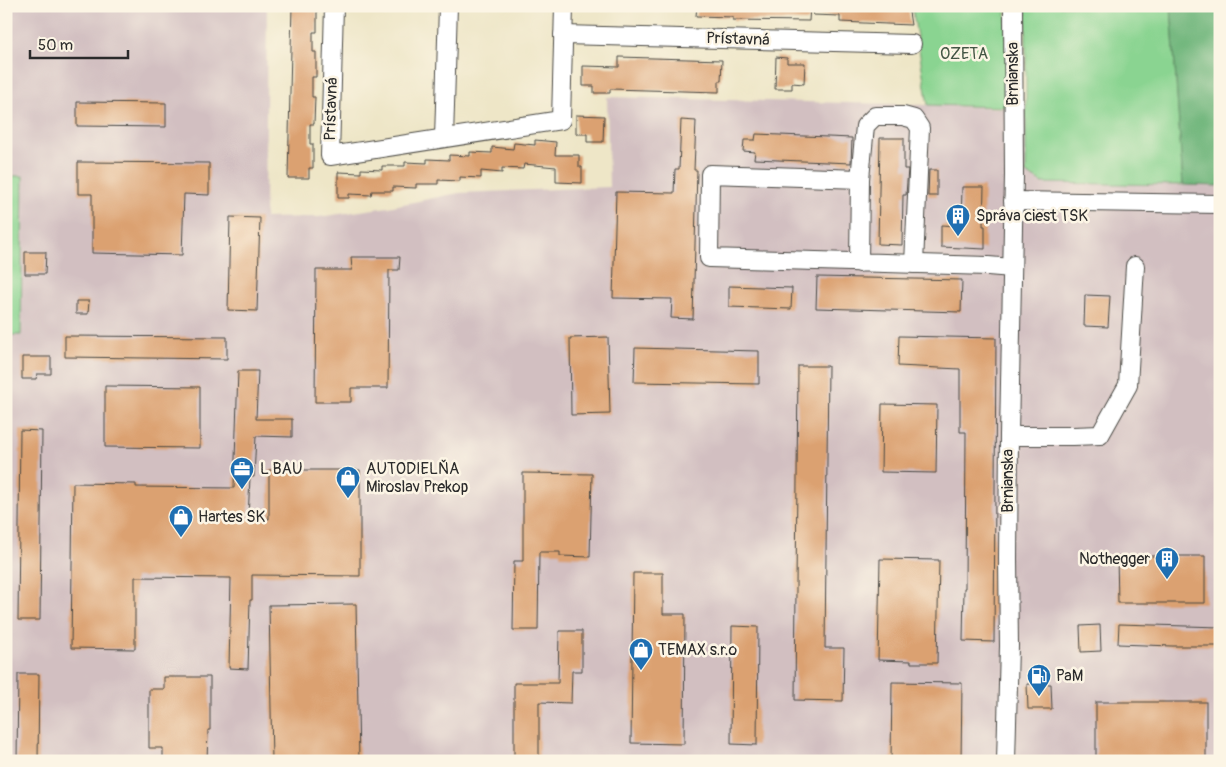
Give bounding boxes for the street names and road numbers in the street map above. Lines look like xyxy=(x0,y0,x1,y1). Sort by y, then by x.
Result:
street label: Prístavná xyxy=(706,28,770,50)
street label: Brnianska xyxy=(1003,42,1023,106)
street label: Prístavná xyxy=(320,77,342,141)
street label: Brnianska xyxy=(998,449,1018,513)

